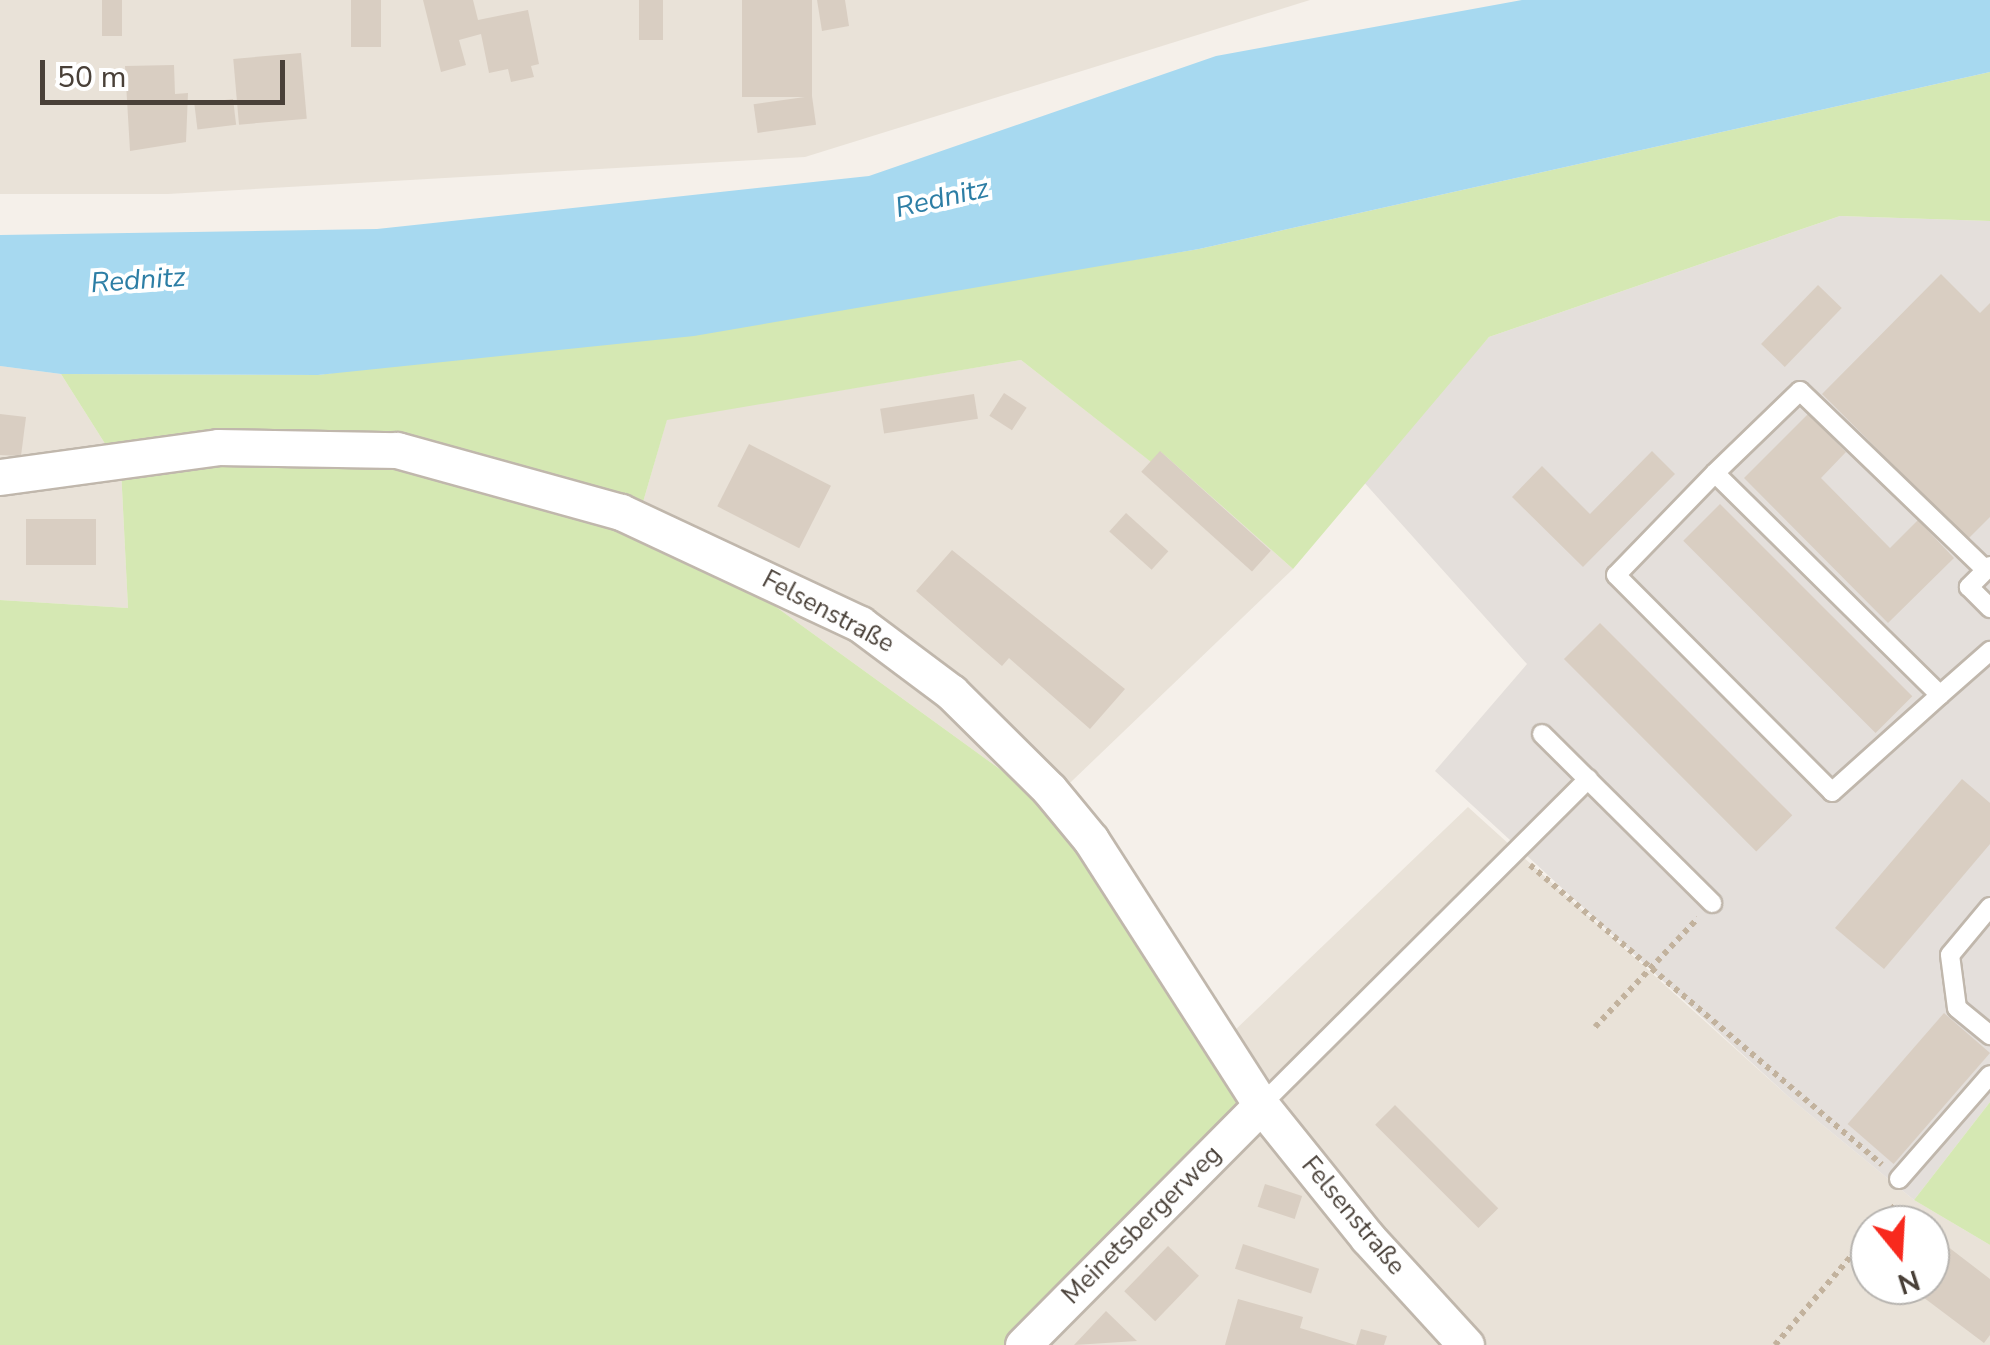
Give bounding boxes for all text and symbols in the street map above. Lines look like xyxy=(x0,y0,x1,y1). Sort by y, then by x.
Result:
scale bar xyxy=(45,40,290,102)
text: 50 m xyxy=(57,57,126,98)
water label: Rednitz xyxy=(892,171,992,225)
water label: Rednitz xyxy=(90,260,186,300)
street label: Felsenstraße xyxy=(757,565,899,659)
street label: Meinetsbergerweg xyxy=(1056,1139,1228,1311)
street label: Felsenstraße xyxy=(1295,1151,1411,1281)
north arrow xyxy=(1850,1205,1950,1305)
text: N xyxy=(1893,1260,1924,1303)

